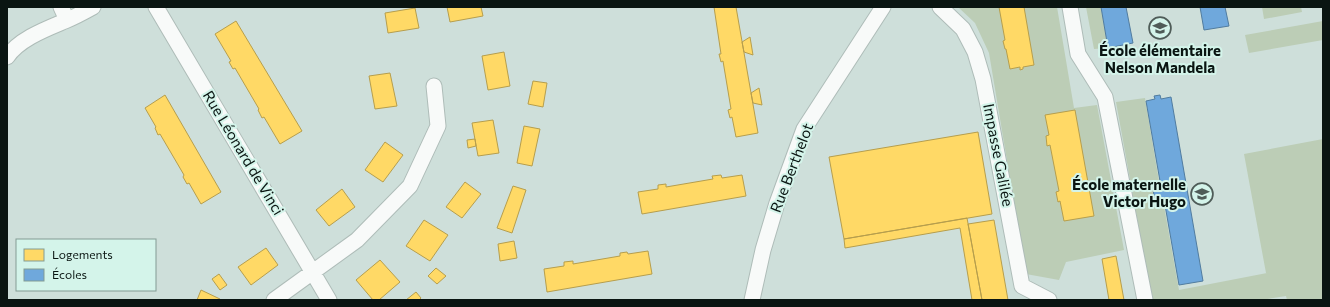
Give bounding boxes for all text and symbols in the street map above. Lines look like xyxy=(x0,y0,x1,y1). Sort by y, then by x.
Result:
school or university icon: École élémentaire Nelson Mandela xyxy=(1147,15,1173,41)
place label: École élémentaire Nelson Mandela xyxy=(1099,41,1221,76)
street label: Rue Léonard de Vinci xyxy=(200,87,288,218)
street label: Impasse Galilée xyxy=(980,102,1018,208)
street label: Rue Berthelot xyxy=(766,120,816,215)
place label: École maternelle Victor Hugo xyxy=(1072,175,1186,210)
school or university icon: École maternelle Victor Hugo xyxy=(1189,181,1215,207)
legend xyxy=(16,239,156,291)
text: Logements xyxy=(52,247,113,261)
text: Écoles xyxy=(52,267,87,281)

